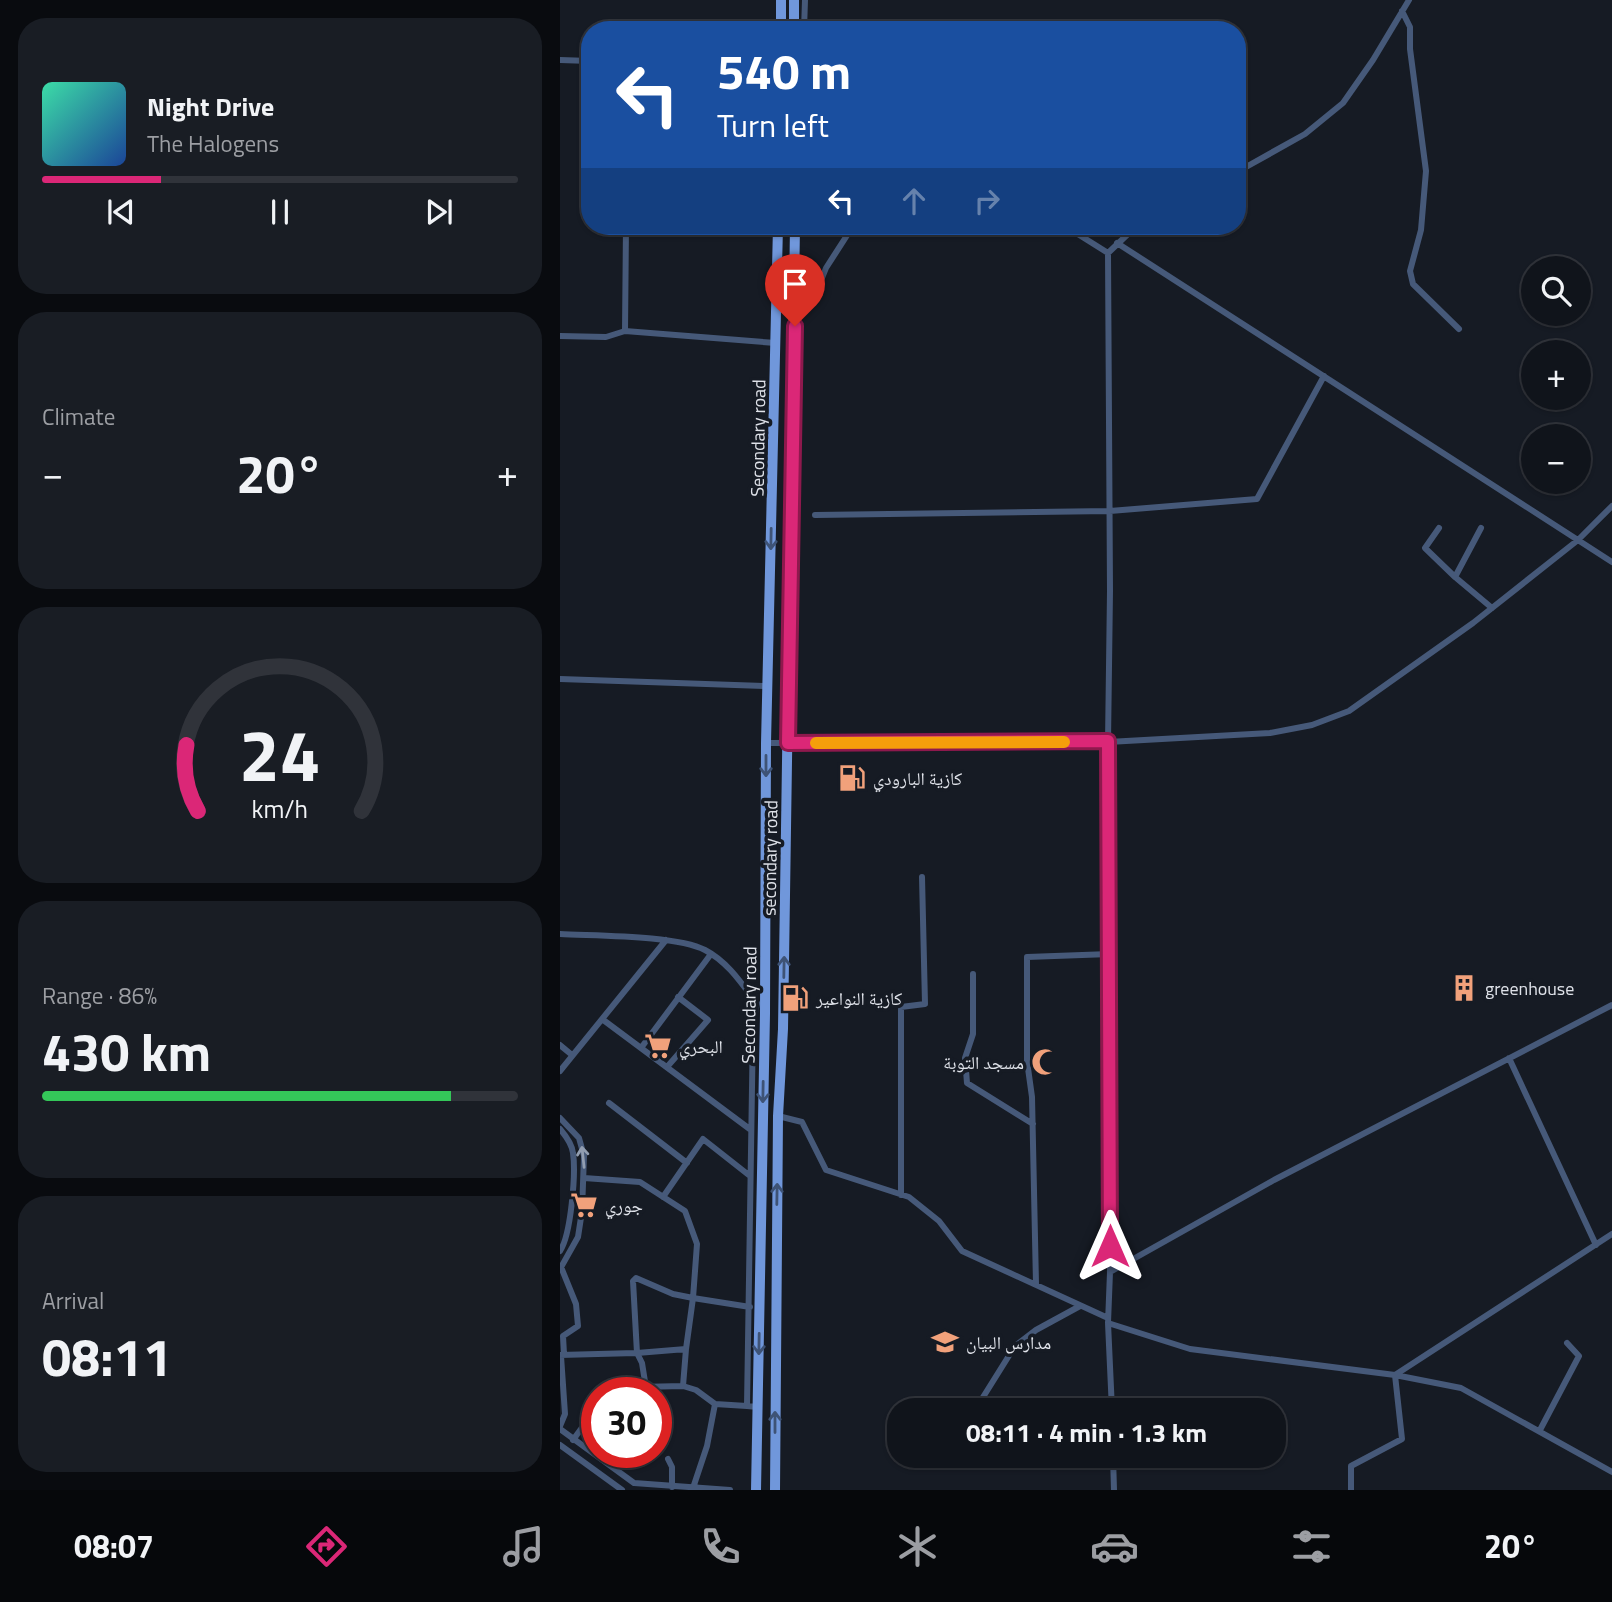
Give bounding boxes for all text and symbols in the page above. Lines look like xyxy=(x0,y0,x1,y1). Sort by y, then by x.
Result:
text: 540 m xyxy=(717,33,851,108)
icon: left xyxy=(602,49,693,140)
text: Night Drive xyxy=(147,87,274,126)
text: Turn left xyxy=(717,101,829,149)
text: The Halogens xyxy=(147,126,279,161)
icon: left xyxy=(822,182,860,220)
icon: ahead xyxy=(895,182,933,220)
icon: right xyxy=(968,182,1006,220)
icon: previous xyxy=(102,193,140,231)
icon: pause xyxy=(261,193,299,231)
icon: next xyxy=(420,193,458,231)
pin xyxy=(765,254,825,326)
map controls xyxy=(1521,256,1591,494)
button: search xyxy=(1521,256,1591,326)
icon: arrive xyxy=(776,265,814,303)
button: + xyxy=(1521,340,1591,410)
street label: Secondary road xyxy=(743,379,773,497)
text: Climate xyxy=(42,399,115,434)
button: − xyxy=(1521,424,1591,494)
text: 20° xyxy=(236,434,324,513)
text: − xyxy=(42,444,63,502)
text: + xyxy=(497,444,518,502)
one-way arrow xyxy=(764,527,778,550)
text: 24 xyxy=(239,699,321,809)
one-way arrow xyxy=(759,755,773,778)
fuel station icon: كازية البارودي xyxy=(837,763,867,793)
place label: كازية البارودي xyxy=(873,765,963,793)
text: km/h xyxy=(252,790,308,828)
street label: secondary road xyxy=(755,800,785,916)
street label: Secondary road xyxy=(734,946,764,1064)
one-way arrow xyxy=(778,956,791,979)
building icon: greenhouse xyxy=(1449,973,1479,1003)
place label: greenhouse xyxy=(1485,975,1574,1002)
text: Range · 86% xyxy=(42,978,157,1013)
fuel station icon: كازية النواعير xyxy=(780,983,810,1013)
place label: كازية النواعير xyxy=(815,985,903,1012)
text: 430 km xyxy=(42,1012,211,1091)
supermarket icon: البحري xyxy=(643,1031,673,1061)
place label: البحري xyxy=(679,1033,723,1061)
mosque icon: مسجد التوبة xyxy=(1030,1047,1060,1077)
place label: مسجد التوبة xyxy=(943,1049,1024,1076)
one-way arrow xyxy=(757,1080,770,1103)
one-way arrow xyxy=(576,1146,589,1169)
one-way arrow xyxy=(770,1183,784,1206)
supermarket icon: جوري xyxy=(569,1190,599,1220)
place label: جوري xyxy=(605,1192,643,1220)
position arrow xyxy=(1073,1209,1147,1283)
text: Arrival xyxy=(42,1283,104,1318)
text: 08:11 xyxy=(42,1317,172,1396)
school or university icon: مدارس البيان xyxy=(930,1327,960,1357)
place label: مدارس البيان xyxy=(966,1329,1051,1356)
one-way arrow xyxy=(752,1332,766,1355)
speed limit sign: 30 xyxy=(581,1377,672,1468)
one-way arrow xyxy=(768,1411,782,1434)
text: 08:11 · 4 min · 1.3 km xyxy=(966,1413,1207,1452)
text: 08:07 xyxy=(74,1522,154,1570)
icon: directions xyxy=(302,1522,351,1571)
icon: music xyxy=(499,1522,548,1571)
icon: phone xyxy=(696,1522,745,1571)
icon: climate xyxy=(893,1522,942,1571)
icon: car xyxy=(1090,1522,1139,1571)
icon: filters xyxy=(1287,1522,1336,1571)
text: 20° xyxy=(1484,1522,1538,1570)

